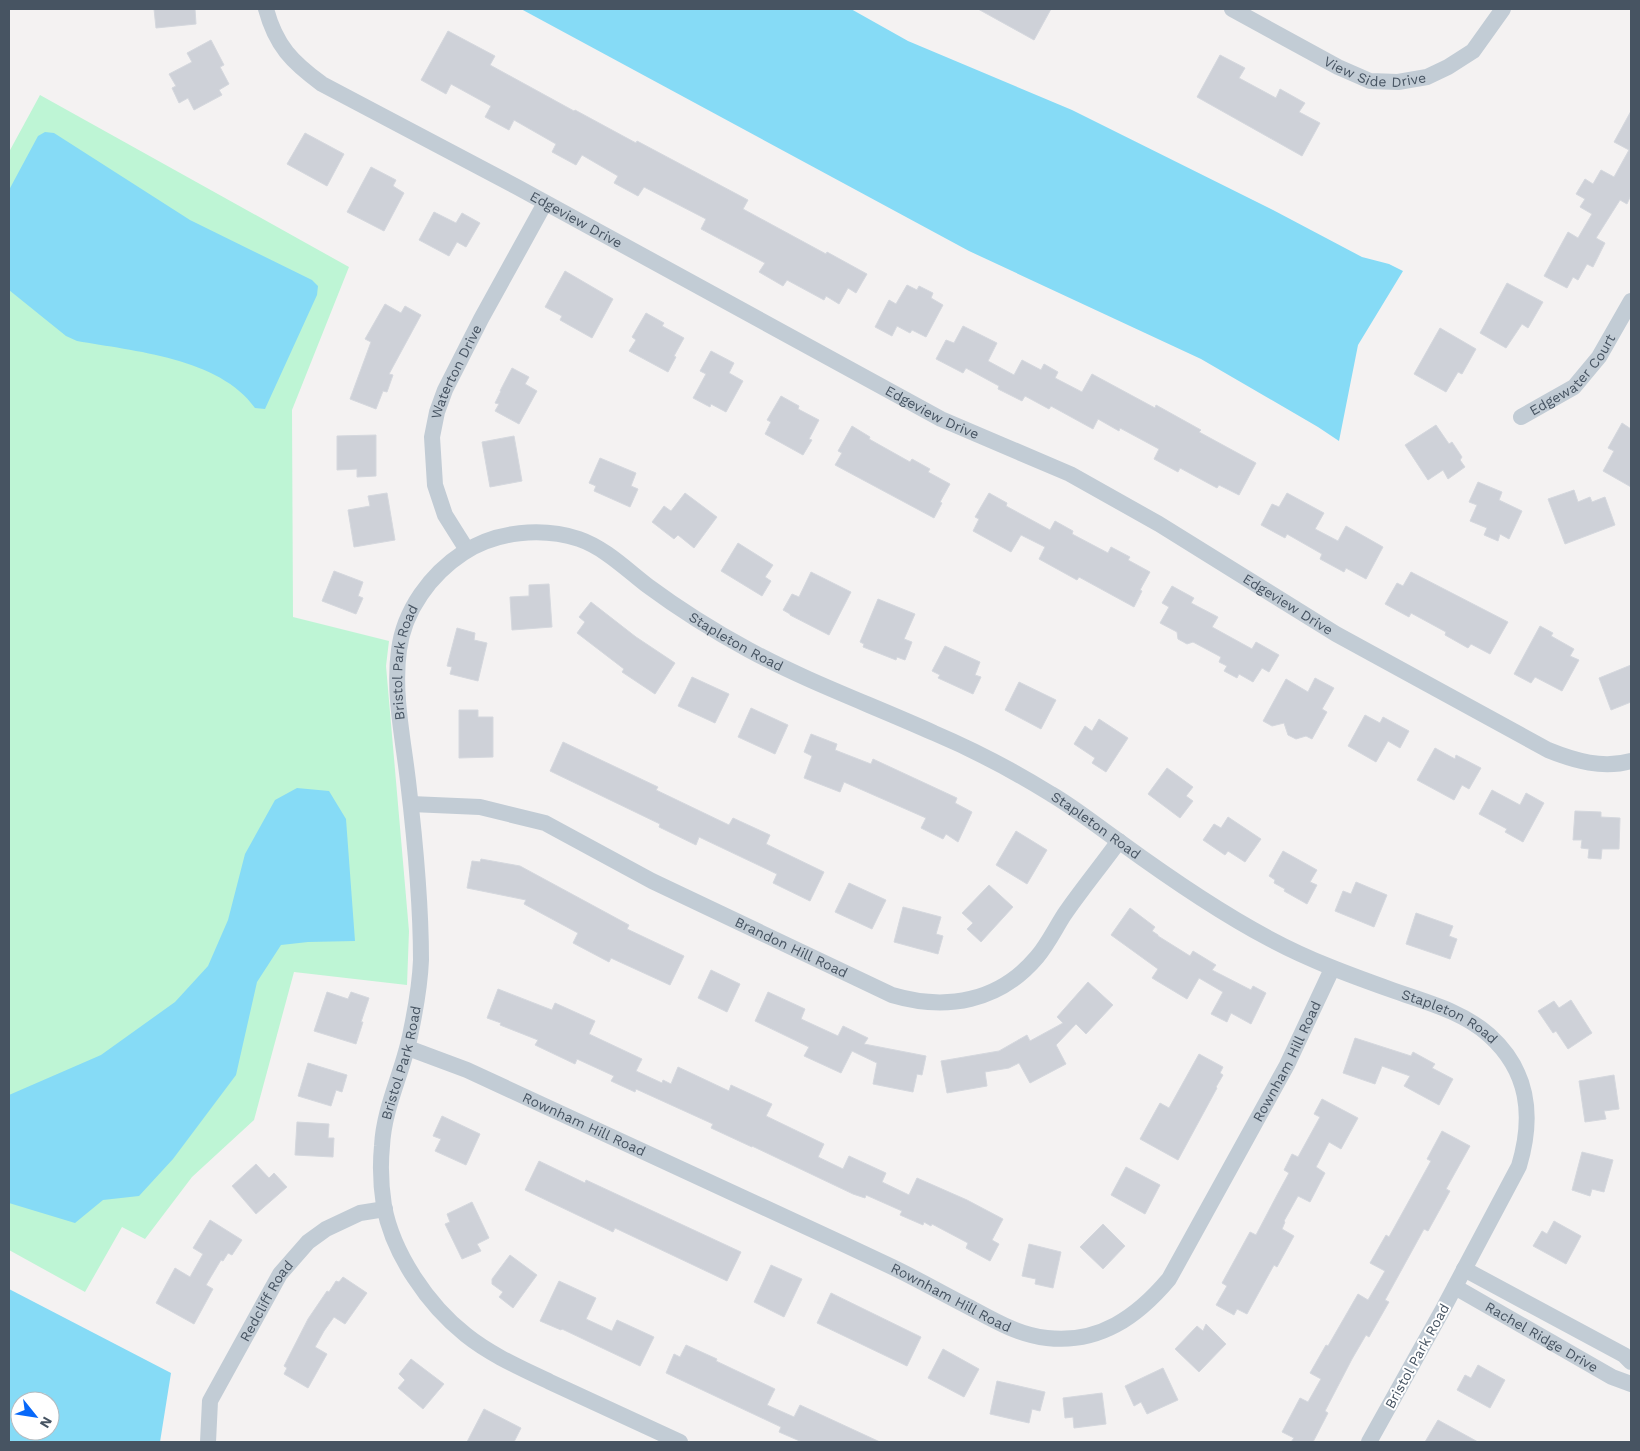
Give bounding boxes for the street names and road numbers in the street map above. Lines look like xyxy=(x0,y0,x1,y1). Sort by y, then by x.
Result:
street label: View Side Drive xyxy=(1321,53,1427,90)
street label: Edgeview Drive xyxy=(527,188,625,251)
street label: Waterton Drive xyxy=(428,322,485,420)
street label: Edgewater Court xyxy=(1527,331,1618,419)
street label: Edgeview Drive xyxy=(883,382,981,442)
street label: Edgeview Drive xyxy=(1240,570,1336,638)
street label: Bristol Park Road xyxy=(389,602,421,721)
street label: Stapleton Road xyxy=(686,609,786,674)
street label: Stapleton Road xyxy=(1048,788,1144,862)
street label: Brandon Hill Road xyxy=(732,914,850,981)
street label: Stapleton Road xyxy=(1399,986,1501,1047)
street label: Rownham Hill Road xyxy=(1249,998,1324,1125)
street label: Bristol Park Road xyxy=(378,1005,424,1122)
street label: Rownham Hill Road xyxy=(520,1089,648,1159)
street label: Redcliff Road xyxy=(236,1257,296,1344)
street label: Rownham Hill Road xyxy=(888,1260,1014,1335)
street label: Rachel Ridge Drive xyxy=(1483,1298,1601,1375)
street label: Bristol Park Road xyxy=(1382,1301,1452,1411)

